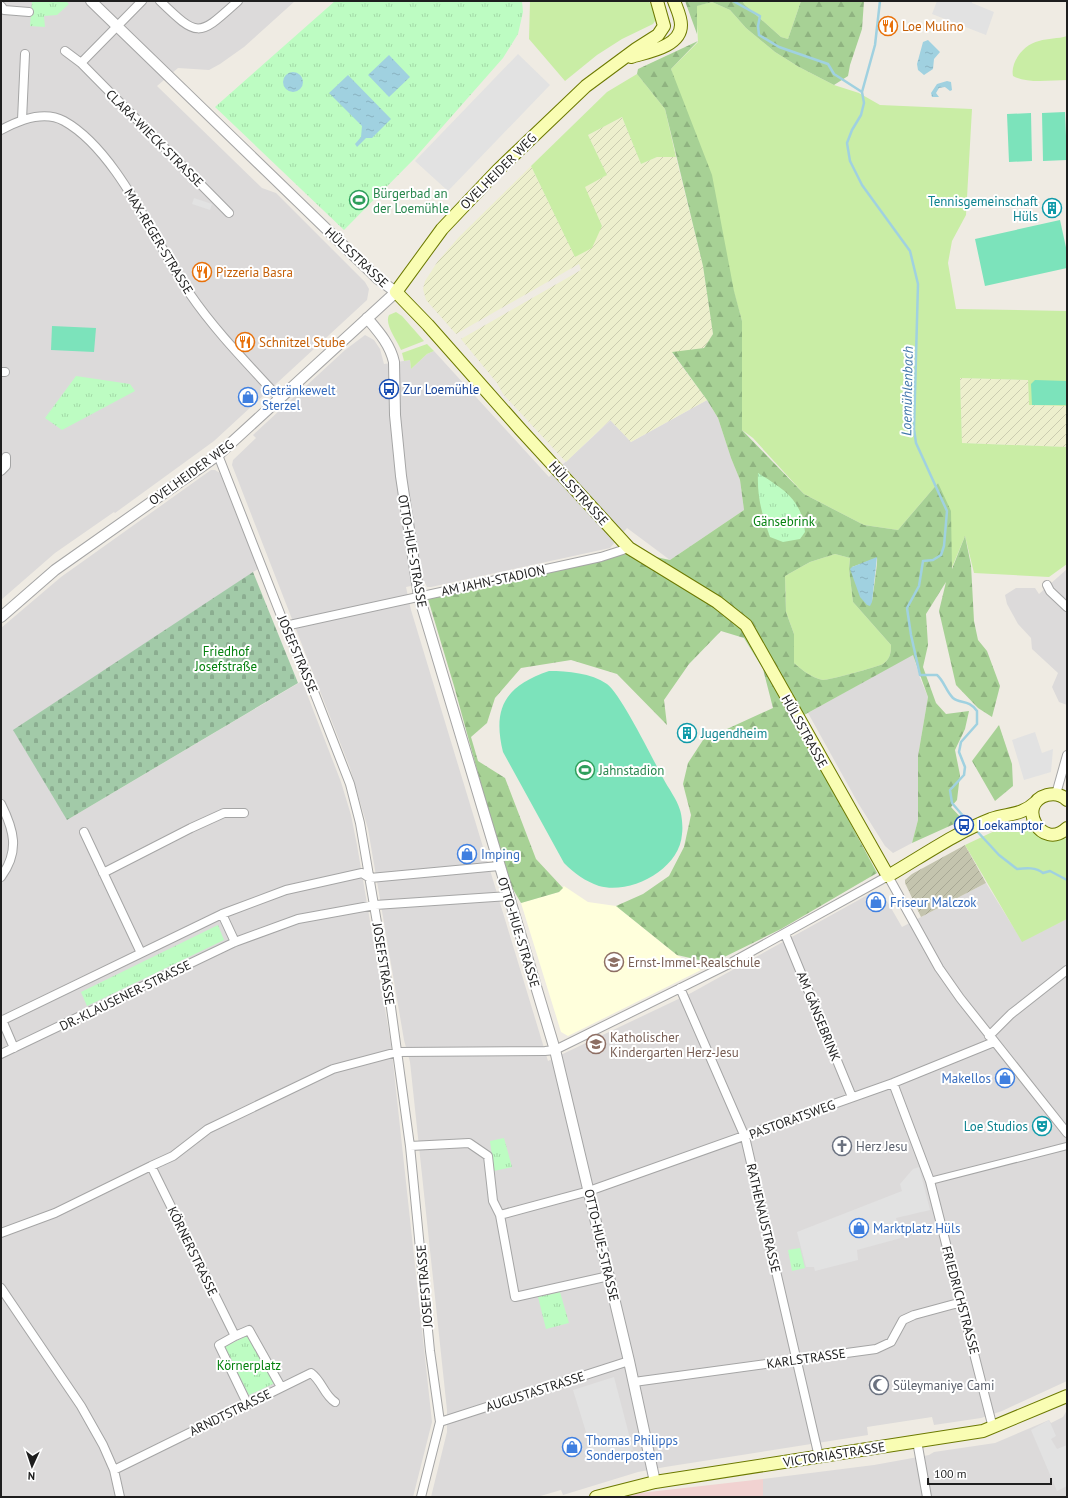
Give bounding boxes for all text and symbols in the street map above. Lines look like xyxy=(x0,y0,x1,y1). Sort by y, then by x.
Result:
restaurant icon: Loe Mulino xyxy=(877,15,899,37)
place label: Loe Mulino xyxy=(902,18,964,35)
street label: CLARA-WIECK-STRASSE xyxy=(102,86,207,191)
street label: OVELHEIDER WEG xyxy=(457,130,540,213)
street label: MAX-REGER-STRASSE xyxy=(120,185,197,297)
place label: Bürgerbad an der Loemühle xyxy=(373,185,449,217)
sports icon: Bürgerbad an der Loemühle xyxy=(348,189,370,211)
place label: Tennisgemeinschaft Hüls xyxy=(928,193,1039,225)
building icon: Tennisgemeinschaft Hüls xyxy=(1041,197,1063,219)
street label: HÜLSSTRASSE xyxy=(321,224,392,291)
restaurant icon: Pizzeria Basra xyxy=(191,261,213,283)
place label: Pizzeria Basra xyxy=(216,264,293,281)
restaurant icon: Schnitzel Stube xyxy=(234,331,256,353)
place label: Schnitzel Stube xyxy=(259,334,345,351)
water label: Loemühlenbach xyxy=(897,346,917,436)
bus stop icon: Zur Loemühle xyxy=(378,378,400,400)
place label: Zur Loemühle xyxy=(403,381,479,398)
place label: Getränkewelt Sterzel xyxy=(262,382,336,414)
shop icon: Getränkewelt Sterzel xyxy=(237,386,259,408)
street label: OVELHEIDER WEG xyxy=(145,436,237,509)
street label: HÜLSSTRASSE xyxy=(545,458,612,529)
street label: OTTO-HUE-STRASSE xyxy=(394,493,431,609)
park label: Gänsebrink xyxy=(753,513,816,530)
street label: AM JAHN-STADION xyxy=(440,561,547,600)
street label: JOSEFSTRASSE xyxy=(273,612,322,696)
park label: Friedhof Josefstraße xyxy=(194,643,257,675)
street label: HÜLSSTRASSE xyxy=(778,692,832,771)
building icon: Jugendheim xyxy=(676,722,698,744)
place label: Jugendheim xyxy=(700,725,767,742)
sports icon: Jahnstadion xyxy=(574,759,596,781)
place label: Jahnstadion xyxy=(598,762,664,779)
bus stop icon: Loekamptor xyxy=(953,814,975,836)
place label: Loekamptor xyxy=(978,817,1044,834)
shop icon: Imping xyxy=(456,843,478,865)
place label: Imping xyxy=(481,846,520,863)
street label: OTTO-HUE-STRASSE xyxy=(494,875,543,989)
shop icon: Friseur Malczok xyxy=(865,891,887,913)
place label: Friseur Malczok xyxy=(890,894,977,911)
street label: JOSEFSTRASSE xyxy=(368,921,398,1007)
school or university icon: Ernst-Immel-Realschule xyxy=(603,951,625,973)
place label: Ernst-Immel-Realschule xyxy=(628,954,760,971)
street label: DR.-KLAUSENER-STRASSE xyxy=(57,956,194,1035)
street label: AM GÄNSEBRINK xyxy=(793,969,844,1064)
place label: Katholischer Kindergarten Herz-Jesu xyxy=(610,1029,739,1061)
school or university icon: Katholischer Kindergarten Herz-Jesu xyxy=(585,1033,607,1055)
shop icon: Makellos xyxy=(994,1067,1016,1089)
place label: Makellos xyxy=(942,1070,991,1087)
street label: PASTORATSWEG xyxy=(747,1096,838,1143)
theatre icon: Loe Studios xyxy=(1031,1115,1053,1137)
place label: Loe Studios xyxy=(964,1118,1028,1135)
church icon: Herz Jesu xyxy=(831,1135,853,1157)
place label: Herz Jesu xyxy=(856,1138,908,1155)
street label: RATHENAUSTRASSE xyxy=(743,1162,784,1275)
street label: OTTO-HUE-STRASSE xyxy=(580,1187,623,1303)
street label: KÖRNERSTRASSE xyxy=(164,1204,222,1299)
shop icon: Marktplatz Hüls xyxy=(848,1217,870,1239)
place label: Marktplatz Hüls xyxy=(873,1220,960,1237)
street label: JOSEFSTRASSE xyxy=(412,1244,437,1329)
street label: FRIEDRICHSTRASSE xyxy=(938,1244,983,1356)
street label: KARLSTRASSE xyxy=(766,1345,847,1372)
park label: Körnerplatz xyxy=(217,1357,281,1374)
street label: AUGUSTASTRASSE xyxy=(483,1367,587,1416)
mosque icon: Süleymaniye Cami xyxy=(868,1374,890,1396)
place label: Süleymaniye Cami xyxy=(893,1377,994,1394)
street label: ARNDTSTRASSE xyxy=(186,1385,274,1440)
place label: Thomas Philipps Sonderposten xyxy=(586,1432,678,1464)
shop icon: Thomas Philipps Sonderposten xyxy=(561,1436,583,1458)
street label: VICTORIASTRASSE xyxy=(781,1438,886,1471)
north arrow xyxy=(12,1446,52,1486)
scale bar xyxy=(928,1460,1051,1486)
text: 100 m xyxy=(934,1466,967,1481)
text: N xyxy=(27,1469,35,1483)

